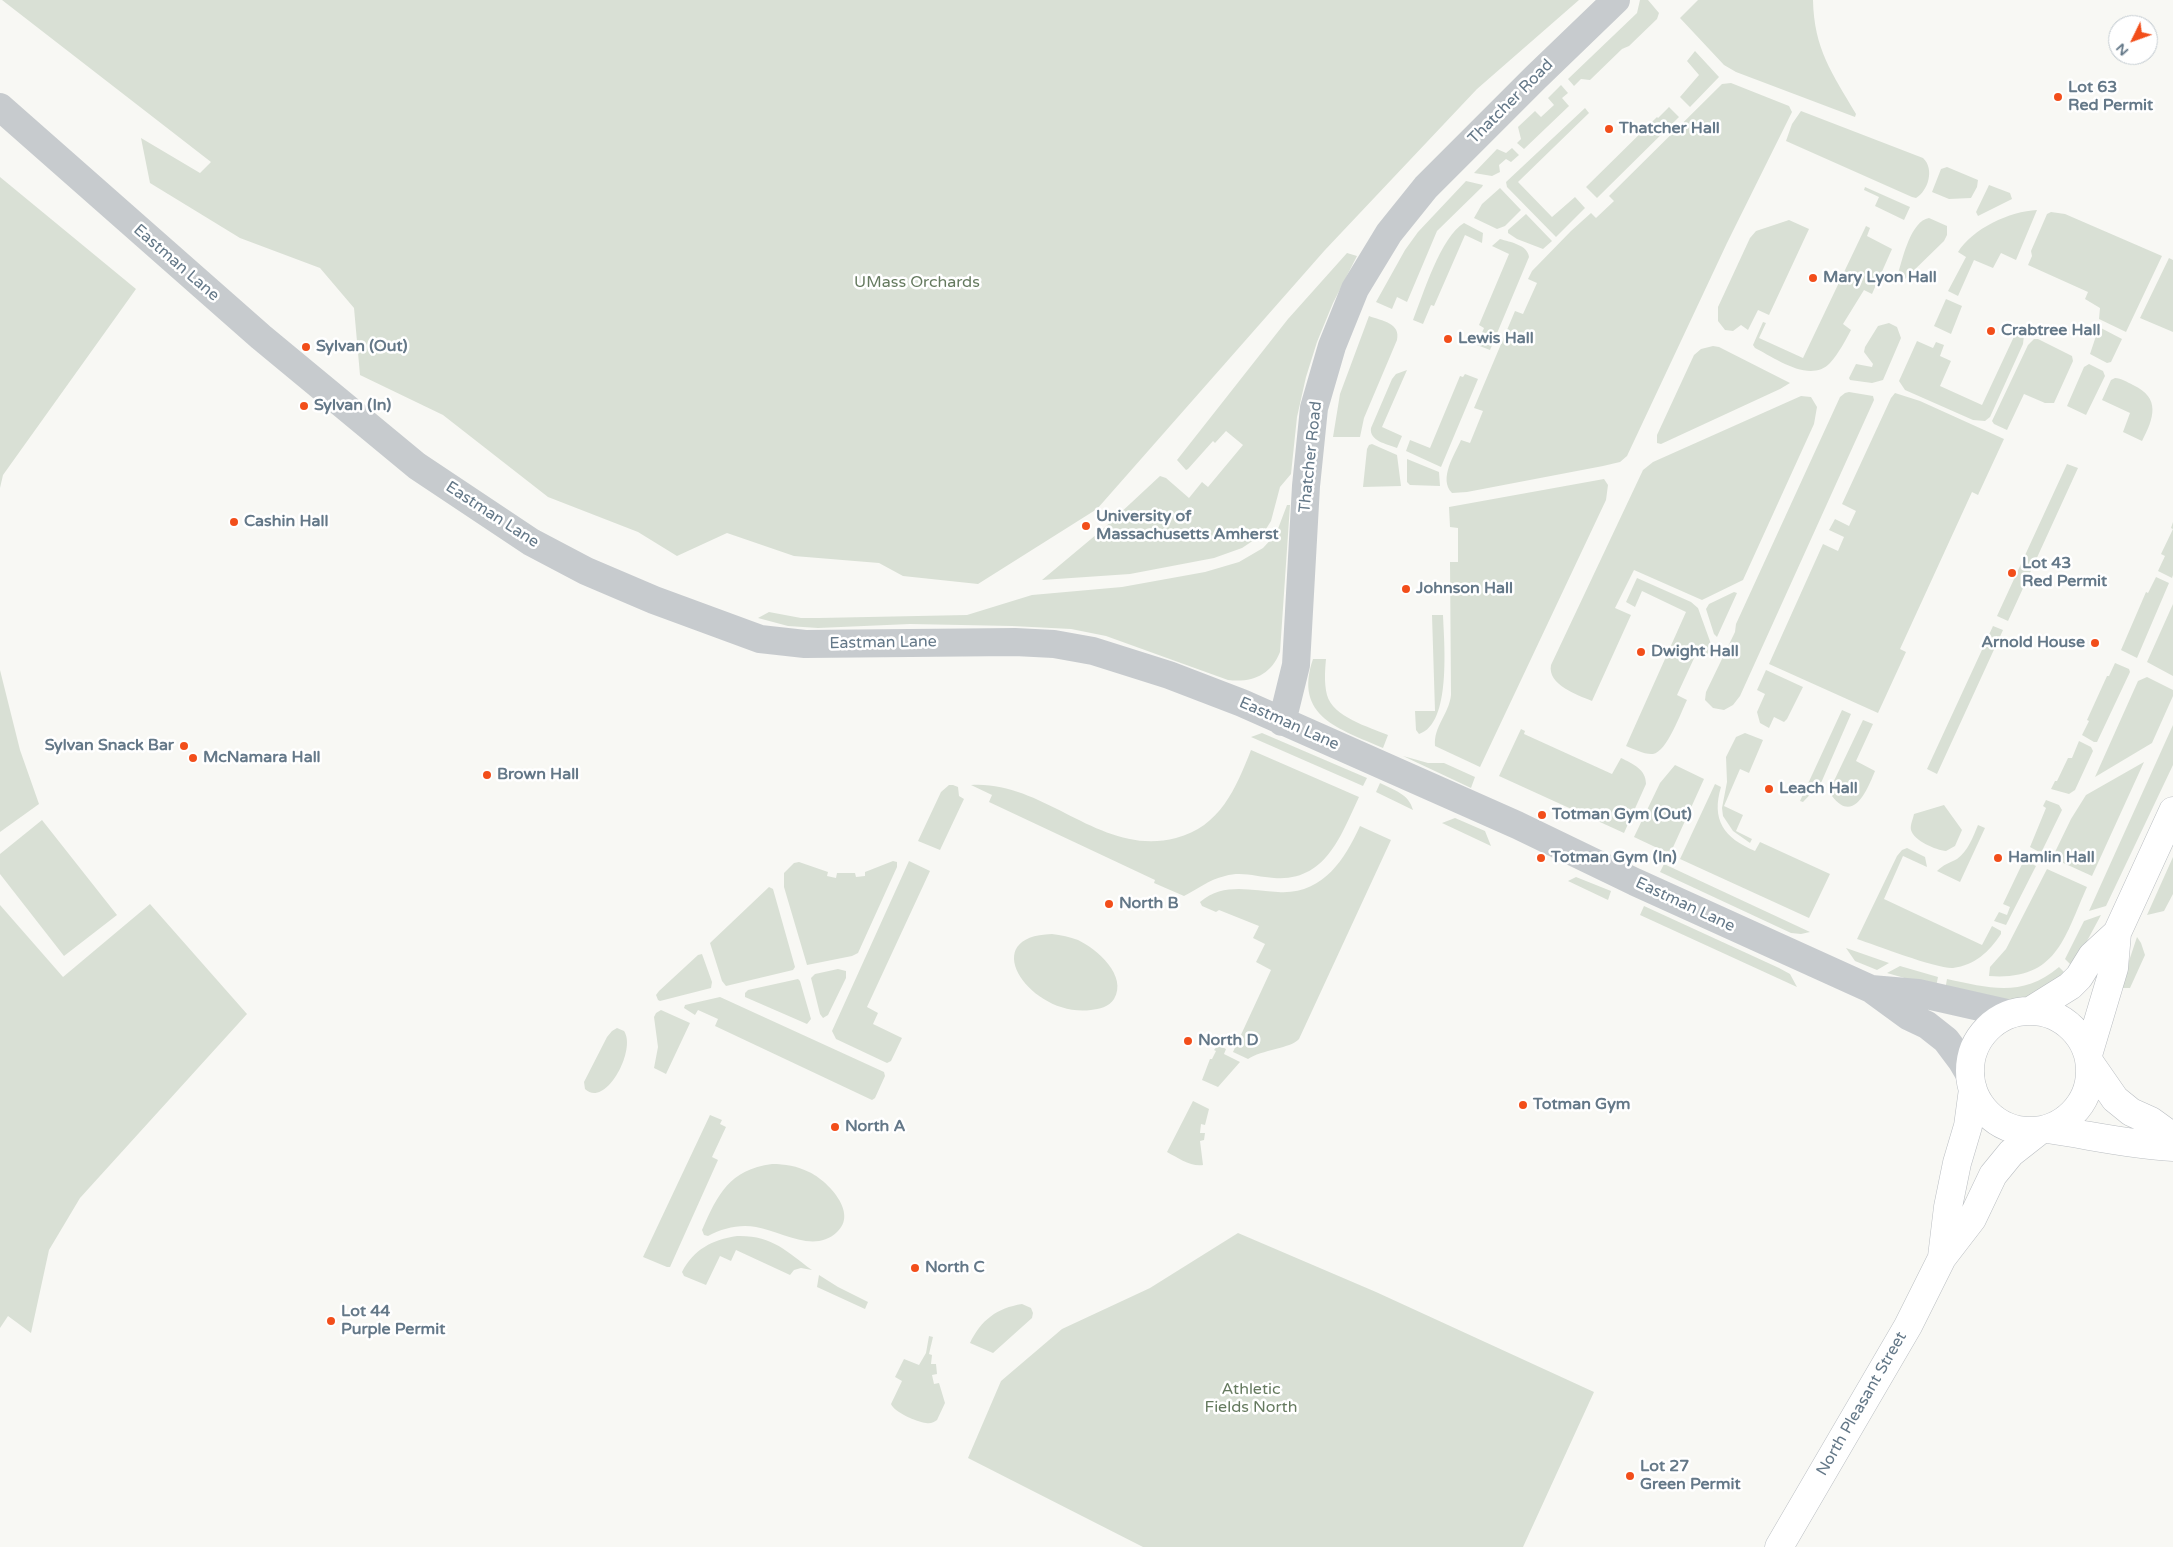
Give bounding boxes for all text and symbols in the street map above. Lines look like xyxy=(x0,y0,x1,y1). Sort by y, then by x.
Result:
north arrow xyxy=(2108,15,2158,65)
text: N xyxy=(2112,40,2132,60)
street label: Thatcher Road xyxy=(1465,56,1557,148)
place label: Lot 63 Red Permit xyxy=(2068,78,2153,116)
marker: Lot 63 Red Permit xyxy=(2052,91,2064,103)
place label: Thatcher Hall xyxy=(1619,119,1720,139)
marker: Thatcher Hall xyxy=(1603,123,1615,135)
street label: Eastman Lane xyxy=(129,221,223,305)
place label: Mary Lyon Hall xyxy=(1823,268,1937,288)
marker: Mary Lyon Hall xyxy=(1807,272,1819,284)
park label: UMass Orchards xyxy=(854,273,980,293)
place label: Crabtree Hall xyxy=(2001,321,2100,341)
marker: Crabtree Hall xyxy=(1985,325,1997,337)
place label: Lewis Hall xyxy=(1458,329,1534,349)
marker: Lewis Hall xyxy=(1442,333,1454,345)
place label: Sylvan (Out) xyxy=(316,337,407,357)
marker: Sylvan (Out) xyxy=(300,341,312,353)
place label: Sylvan (In) xyxy=(314,396,391,416)
marker: Sylvan (In) xyxy=(298,400,310,412)
street label: Thatcher Road xyxy=(1296,400,1326,514)
street label: Eastman Lane xyxy=(442,478,542,552)
place label: University of Massachusetts Amherst xyxy=(1096,507,1279,545)
place label: Cashin Hall xyxy=(244,512,328,532)
marker: Cashin Hall xyxy=(228,516,240,528)
marker: University of Massachusetts Amherst xyxy=(1080,520,1092,532)
place label: Lot 43 Red Permit xyxy=(2022,554,2107,592)
marker: Lot 43 Red Permit xyxy=(2006,567,2018,579)
place label: Johnson Hall xyxy=(1416,579,1513,599)
marker: Johnson Hall xyxy=(1400,583,1412,595)
street label: Eastman Lane xyxy=(829,632,937,654)
place label: Arnold House xyxy=(1981,633,2085,653)
marker: Arnold House xyxy=(2089,637,2101,649)
place label: Dwight Hall xyxy=(1651,642,1739,662)
marker: Dwight Hall xyxy=(1635,646,1647,658)
street label: Eastman Lane xyxy=(1236,693,1342,755)
place label: Sylvan Snack Bar xyxy=(45,736,174,756)
marker: Sylvan Snack Bar xyxy=(178,740,190,752)
place label: McNamara Hall xyxy=(203,748,321,768)
marker: McNamara Hall xyxy=(187,752,199,764)
place label: Brown Hall xyxy=(497,765,579,785)
marker: Brown Hall xyxy=(481,769,493,781)
place label: Leach Hall xyxy=(1779,779,1858,799)
marker: Leach Hall xyxy=(1763,783,1775,795)
place label: Totman Gym (Out) xyxy=(1552,805,1692,825)
marker: Totman Gym (Out) xyxy=(1536,809,1548,821)
place label: Totman Gym (In) xyxy=(1551,848,1677,868)
place label: Hamlin Hall xyxy=(2008,848,2095,868)
marker: Totman Gym (In) xyxy=(1535,852,1547,864)
marker: Hamlin Hall xyxy=(1992,852,2004,864)
street label: Eastman Lane xyxy=(1632,874,1738,936)
place label: North B xyxy=(1119,894,1179,914)
marker: North B xyxy=(1103,898,1115,910)
place label: North D xyxy=(1198,1031,1259,1051)
marker: North D xyxy=(1182,1035,1194,1047)
place label: Totman Gym xyxy=(1533,1095,1630,1115)
marker: Totman Gym xyxy=(1517,1099,1529,1111)
place label: North A xyxy=(845,1117,905,1137)
marker: North A xyxy=(829,1121,841,1133)
place label: North C xyxy=(925,1258,985,1278)
marker: North C xyxy=(909,1262,921,1274)
place label: Lot 44 Purple Permit xyxy=(341,1302,445,1340)
marker: Lot 44 Purple Permit xyxy=(325,1315,337,1327)
street label: North Pleasant Street xyxy=(1813,1328,1911,1480)
park label: Athletic Fields North xyxy=(1205,1380,1297,1418)
place label: Lot 27 Green Permit xyxy=(1640,1457,1741,1495)
marker: Lot 27 Green Permit xyxy=(1624,1470,1636,1482)

